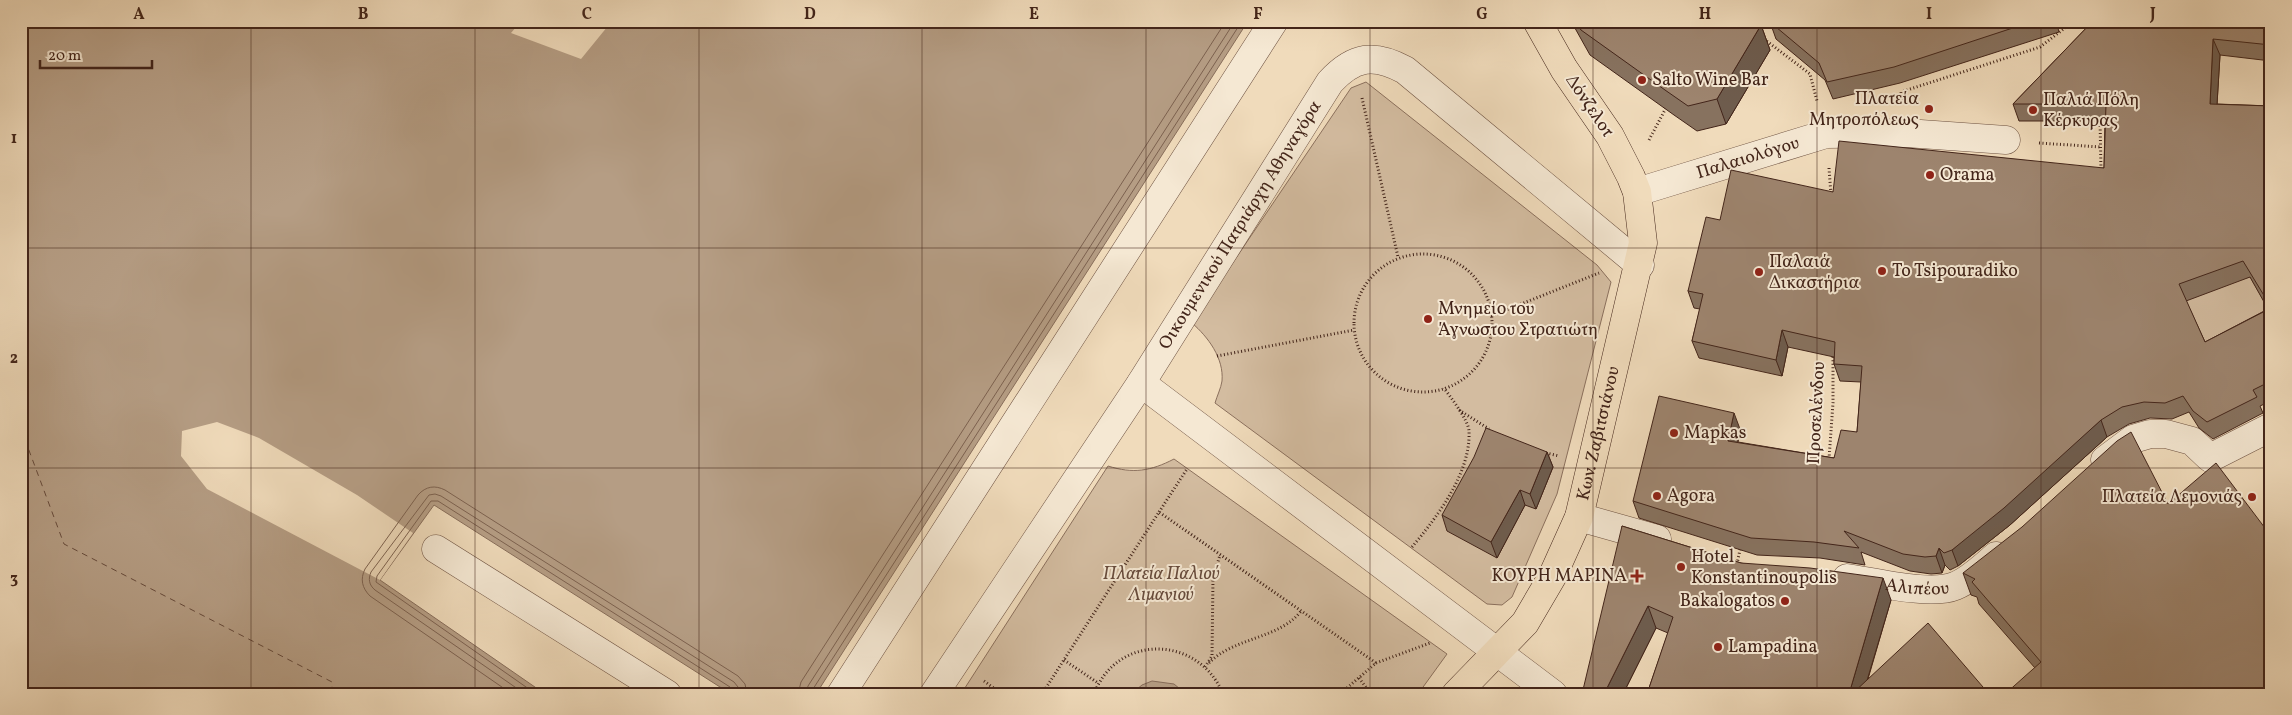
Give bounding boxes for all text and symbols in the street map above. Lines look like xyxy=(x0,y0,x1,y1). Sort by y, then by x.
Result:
text: A xyxy=(133,4,145,26)
text: B xyxy=(358,4,369,26)
text: C xyxy=(582,4,592,26)
text: D xyxy=(804,4,816,26)
text: E xyxy=(1029,4,1039,26)
text: F xyxy=(1253,4,1263,26)
text: G xyxy=(1476,4,1488,26)
text: H xyxy=(1699,4,1711,26)
text: I xyxy=(1926,4,1932,26)
text: J xyxy=(2149,4,2156,26)
scale bar xyxy=(40,38,152,70)
text: 20 m xyxy=(48,46,81,67)
place label: Salto Wine Bar xyxy=(1652,68,1769,93)
street label: Δόνζελοτ xyxy=(1559,70,1619,143)
marker: Salto Wine Bar xyxy=(1636,74,1648,86)
place label: Πλατεία Μητροπόλεως xyxy=(1809,87,1919,133)
place label: Παλιά Πόλη Κέρκυρας xyxy=(2043,88,2139,134)
street label: Οικουμενικού Πατριάρχη Αθηναγόρα xyxy=(1153,96,1328,354)
marker: Πλατεία Μητροπόλεως xyxy=(1923,103,1935,115)
marker: Παλιά Πόλη Κέρκυρας xyxy=(2027,104,2039,116)
text: 1 xyxy=(11,128,17,150)
street label: Παλαιολόγου xyxy=(1693,130,1803,186)
place label: Orama xyxy=(1940,163,1995,188)
marker: Orama xyxy=(1924,169,1936,181)
place label: Παλαιά Δικαστήρια xyxy=(1769,250,1860,296)
place label: To Tsipouradiko xyxy=(1892,259,2018,284)
marker: To Tsipouradiko xyxy=(1876,265,1888,277)
marker: Παλαιά Δικαστήρια xyxy=(1753,266,1765,278)
place label: Μνημείο του Άγνωστου Στρατιώτη xyxy=(1438,297,1598,343)
marker: Μνημείο του Άγνωστου Στρατιώτη xyxy=(1422,313,1434,325)
text: 2 xyxy=(10,348,18,370)
street label: Προσελένδου xyxy=(1802,361,1832,465)
street label: Κων. Ζαβιτσιάνου xyxy=(1571,364,1626,503)
place label: Mapkas xyxy=(1684,421,1746,446)
marker: Mapkas xyxy=(1668,427,1680,439)
place label: Agora xyxy=(1667,484,1715,509)
place label: Πλατεία Λεμονιάς xyxy=(2102,485,2242,510)
marker: Agora xyxy=(1651,490,1663,502)
marker: Πλατεία Λεμονιάς xyxy=(2246,491,2258,503)
place label: Hotel Konstantinoupolis xyxy=(1691,545,1837,591)
marker: Hotel Konstantinoupolis xyxy=(1675,561,1687,573)
park label: Πλατεία Παλιού Λιμανιού xyxy=(1103,562,1220,608)
place label: ΚΟΥΡΗ ΜΑΡΙΝΑ xyxy=(1491,564,1627,589)
text: 3 xyxy=(10,568,18,590)
marker: ΚΟΥΡΗ ΜΑΡΙΝΑ xyxy=(1631,570,1643,582)
street label: Αλιπέου xyxy=(1884,572,1951,602)
place label: Bakalogatos xyxy=(1680,589,1775,614)
marker: Bakalogatos xyxy=(1779,595,1791,607)
place label: Lampadina xyxy=(1728,635,1818,660)
marker: Lampadina xyxy=(1712,641,1724,653)

